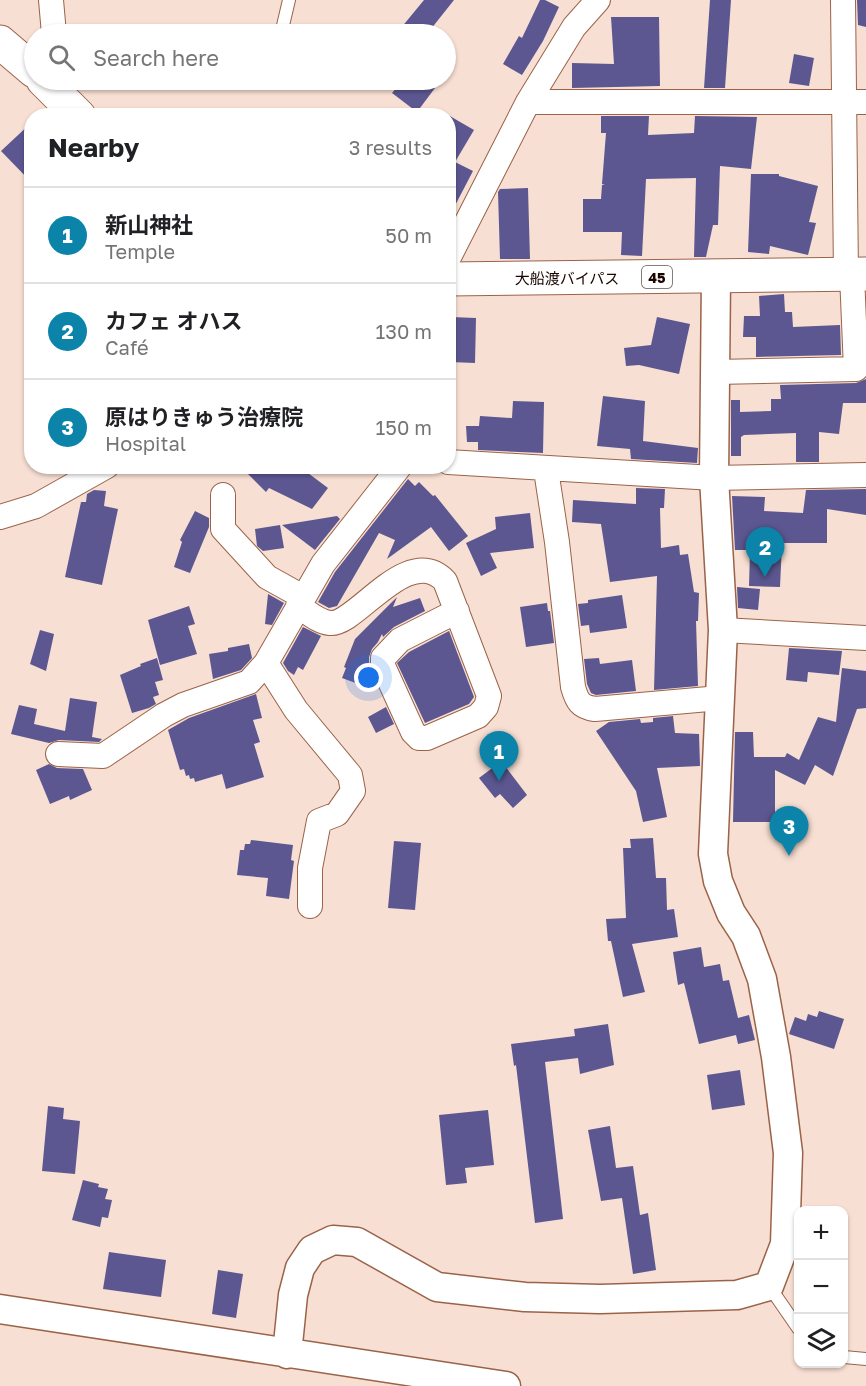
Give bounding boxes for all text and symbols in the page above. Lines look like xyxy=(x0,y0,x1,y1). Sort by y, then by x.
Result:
search box xyxy=(24,24,456,90)
icon: search xyxy=(45,41,78,74)
text: Search here xyxy=(93,44,219,71)
text: Nearby xyxy=(48,132,139,163)
text: 3 results xyxy=(349,135,432,159)
text: 新山神社 xyxy=(105,211,193,238)
text: 1 xyxy=(62,223,73,247)
text: 50 m xyxy=(385,223,432,247)
text: Temple xyxy=(105,239,175,263)
road number: 45 xyxy=(642,266,672,288)
street label: 大船渡バイパス xyxy=(515,269,619,287)
text: カフェ オハス xyxy=(105,307,243,334)
text: 2 xyxy=(61,319,74,343)
text: 130 m xyxy=(376,319,432,343)
text: Café xyxy=(105,335,149,359)
text: 原はりきゅう治療院 xyxy=(105,403,303,430)
text: 3 xyxy=(61,415,74,439)
text: 150 m xyxy=(376,415,432,439)
text: Hospital xyxy=(105,431,186,455)
pin: 2 xyxy=(746,528,784,577)
your location xyxy=(354,663,383,692)
pin: 1 xyxy=(480,732,518,781)
pin: 3 xyxy=(770,806,808,856)
map controls xyxy=(794,1206,848,1368)
button: + xyxy=(794,1206,848,1260)
button: − xyxy=(794,1260,848,1314)
button: layers xyxy=(794,1314,848,1368)

